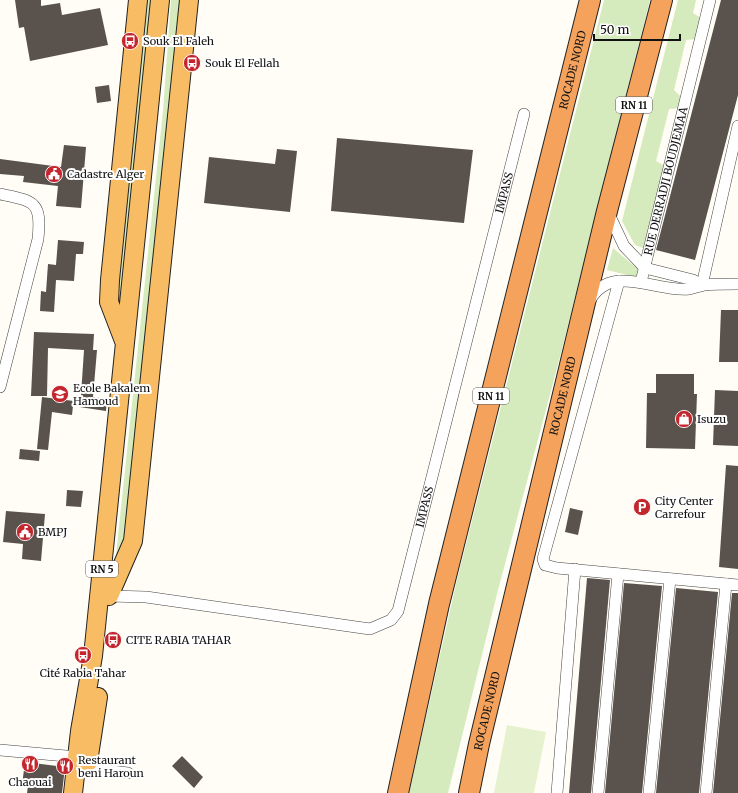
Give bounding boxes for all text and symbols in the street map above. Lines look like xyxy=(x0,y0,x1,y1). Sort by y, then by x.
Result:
scale bar xyxy=(594,16,680,42)
text: 50 m xyxy=(600,22,629,37)
street label: ROCADE NORD xyxy=(556,29,589,111)
bus stop icon: Souk El Faleh xyxy=(120,31,140,51)
place label: Souk El Faleh xyxy=(143,34,215,48)
bus stop icon: Souk El Fellah xyxy=(182,53,202,73)
place label: Souk El Fellah xyxy=(205,56,280,70)
road number: RN 11 xyxy=(616,97,652,113)
street label: RUE DERRADJI BOUDJEMAA xyxy=(641,105,691,257)
public building icon: Cadastre Alger xyxy=(44,164,64,184)
place label: Cadastre Alger xyxy=(67,167,144,181)
street label: IMPASS xyxy=(492,170,516,215)
street label: ROCADE NORD xyxy=(546,355,579,437)
place label: Ecole Bakalem Hamoud xyxy=(73,381,150,408)
school or university icon: Ecole Bakalem Hamoud xyxy=(50,384,70,404)
road number: RN 11 xyxy=(473,388,509,404)
shop icon: Isuzu xyxy=(674,409,694,429)
place label: Isuzu xyxy=(697,412,726,426)
street label: IMPASS xyxy=(412,484,436,529)
place label: City Center Carrefour xyxy=(655,494,714,521)
parking icon: City Center Carrefour xyxy=(632,497,652,517)
public building icon: BMPJ xyxy=(15,522,35,542)
place label: BMPJ xyxy=(38,525,67,539)
road number: RN 5 xyxy=(86,561,118,577)
bus stop icon: CITE RABIA TAHAR xyxy=(103,630,123,650)
place label: CITE RABIA TAHAR xyxy=(126,633,231,647)
bus stop icon: Cité Rabia Tahar xyxy=(73,645,93,665)
place label: Cité Rabia Tahar xyxy=(40,666,126,680)
street label: ROCADE NORD xyxy=(471,670,503,752)
place label: Restaurant beni Haroun xyxy=(77,753,145,780)
restaurant icon: Chaouai xyxy=(20,754,40,774)
restaurant icon: Restaurant beni Haroun xyxy=(55,756,75,776)
place label: Chaouai xyxy=(8,775,52,789)

